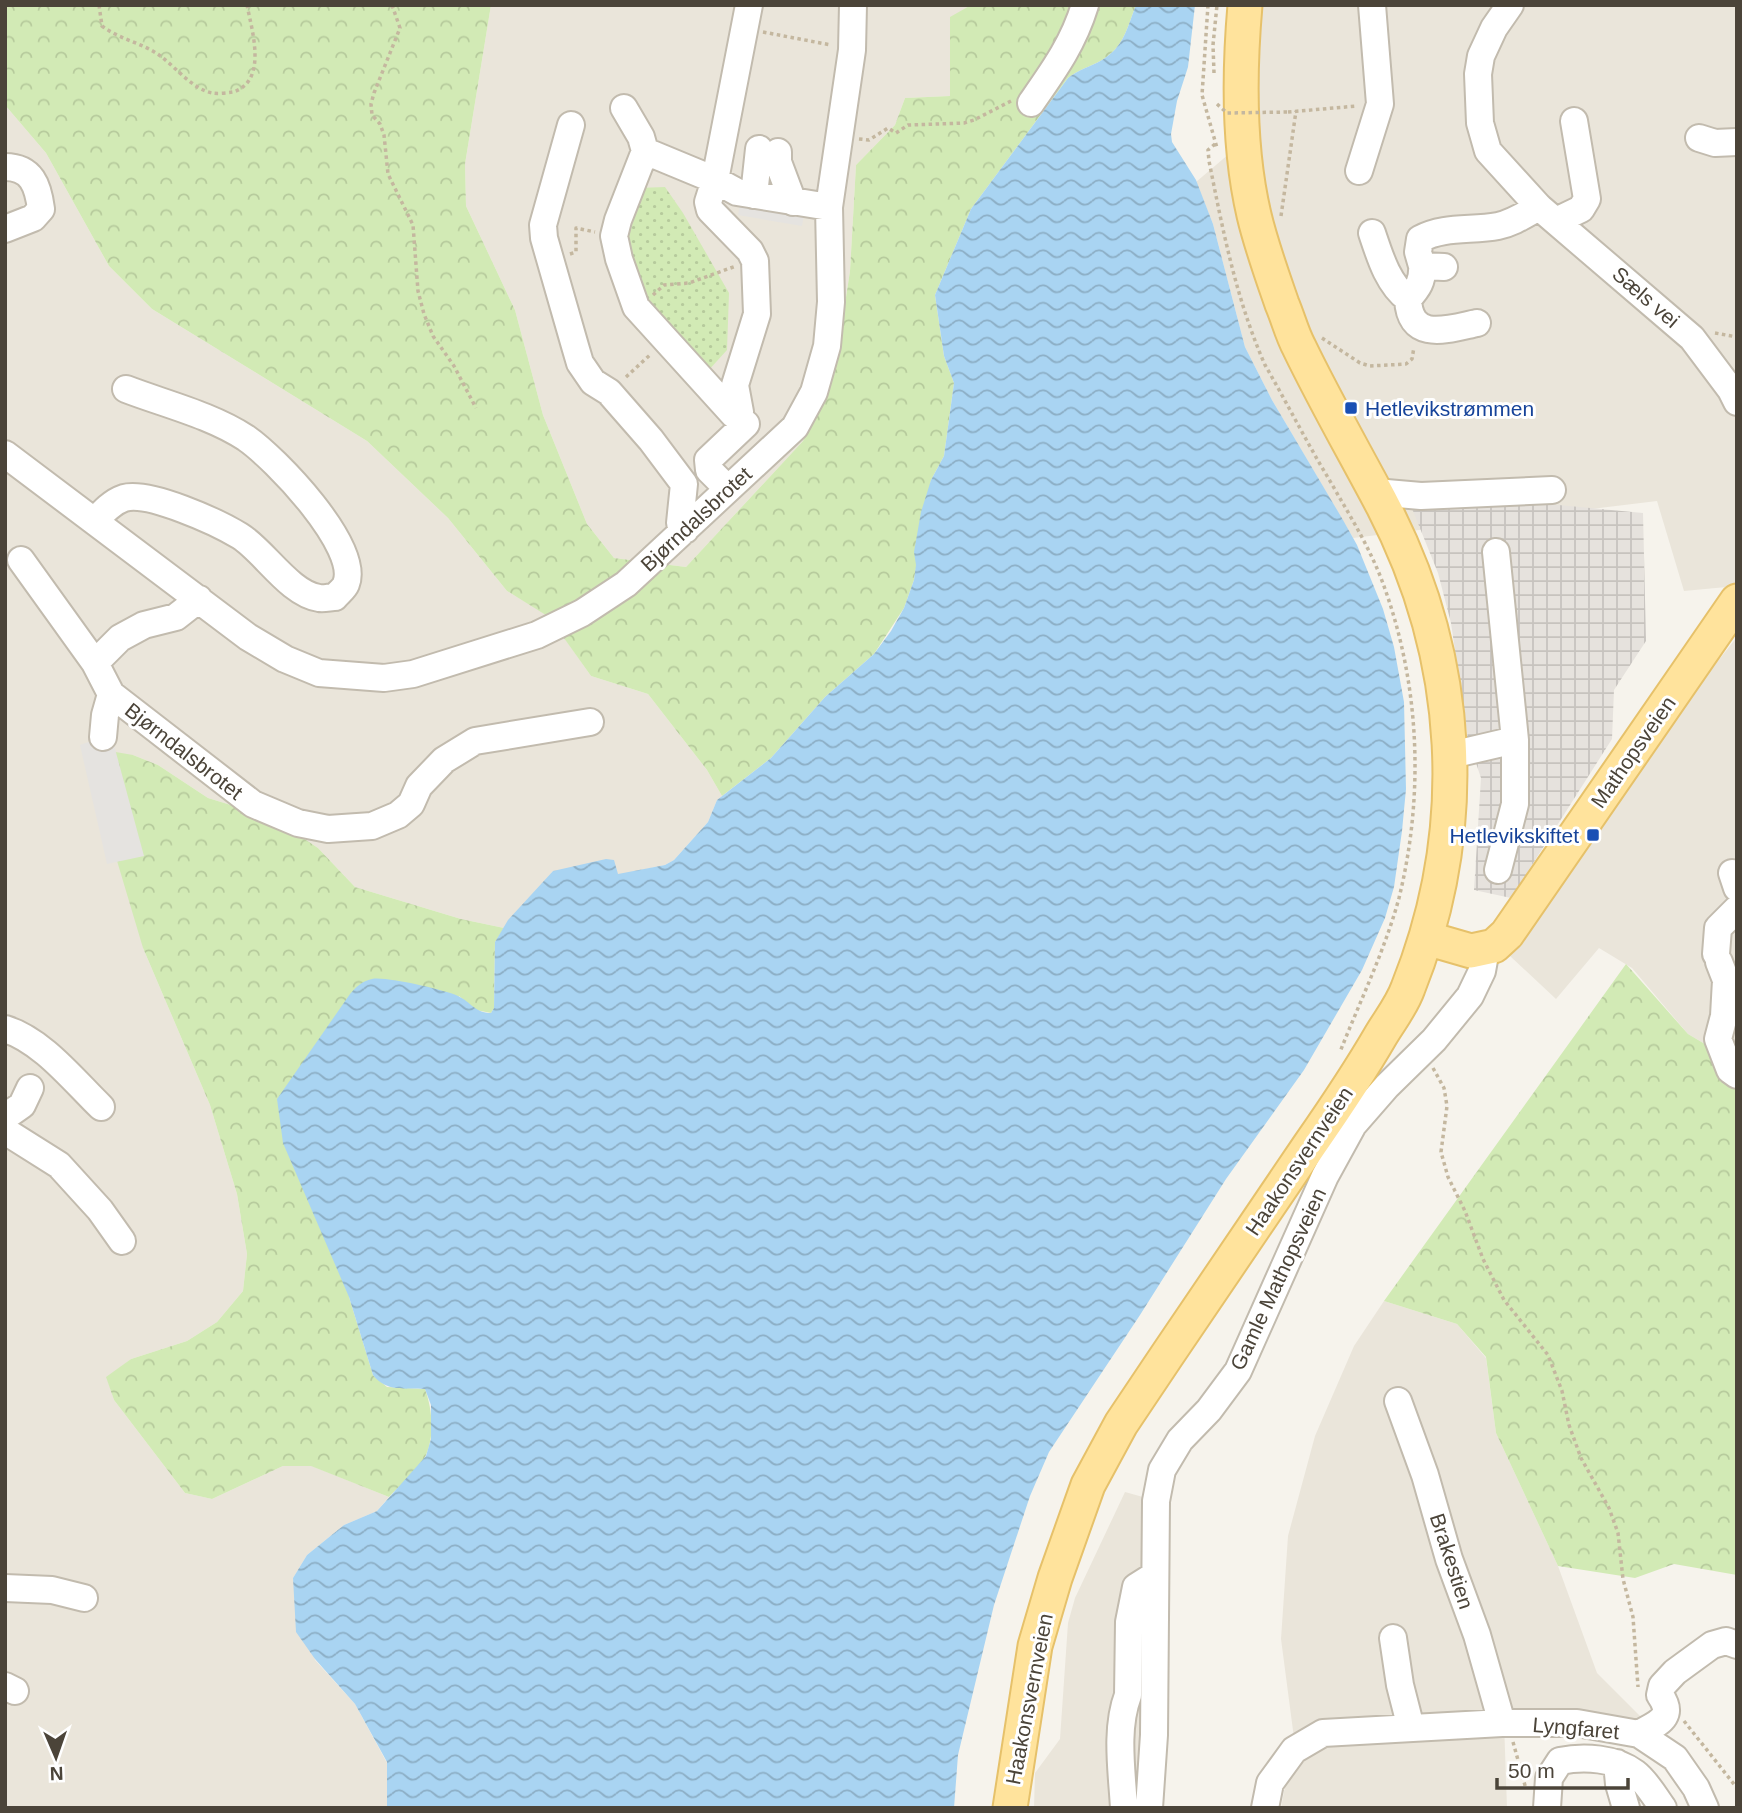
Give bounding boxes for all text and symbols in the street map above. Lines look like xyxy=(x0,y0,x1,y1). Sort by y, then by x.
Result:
street label: Sæls vei xyxy=(1608,262,1684,332)
place label: Hetlevikstrømmen xyxy=(1365,397,1534,420)
marker: Hetlevikstrømmen xyxy=(1343,400,1359,416)
street label: Bjørndalsbrotet xyxy=(636,462,756,576)
street label: Mathopsveien xyxy=(1586,692,1680,812)
street label: Bjørndalsbrotet xyxy=(121,698,247,804)
place label: Hetlevikskiftet xyxy=(1449,824,1579,847)
marker: Hetlevikskiftet xyxy=(1585,827,1601,843)
street label: Haakonsvernveien xyxy=(1241,1082,1357,1240)
street label: Gamle Mathopsveien xyxy=(1226,1184,1330,1374)
street label: Brakestien xyxy=(1426,1510,1478,1612)
street label: Haakonsvernveien xyxy=(1001,1611,1057,1787)
street label: Lyngfaret xyxy=(1532,1713,1620,1743)
north arrow xyxy=(21,1722,91,1792)
scale bar xyxy=(1497,1746,1628,1790)
text: 50 m xyxy=(1508,1759,1555,1782)
text: N xyxy=(49,1763,64,1784)

